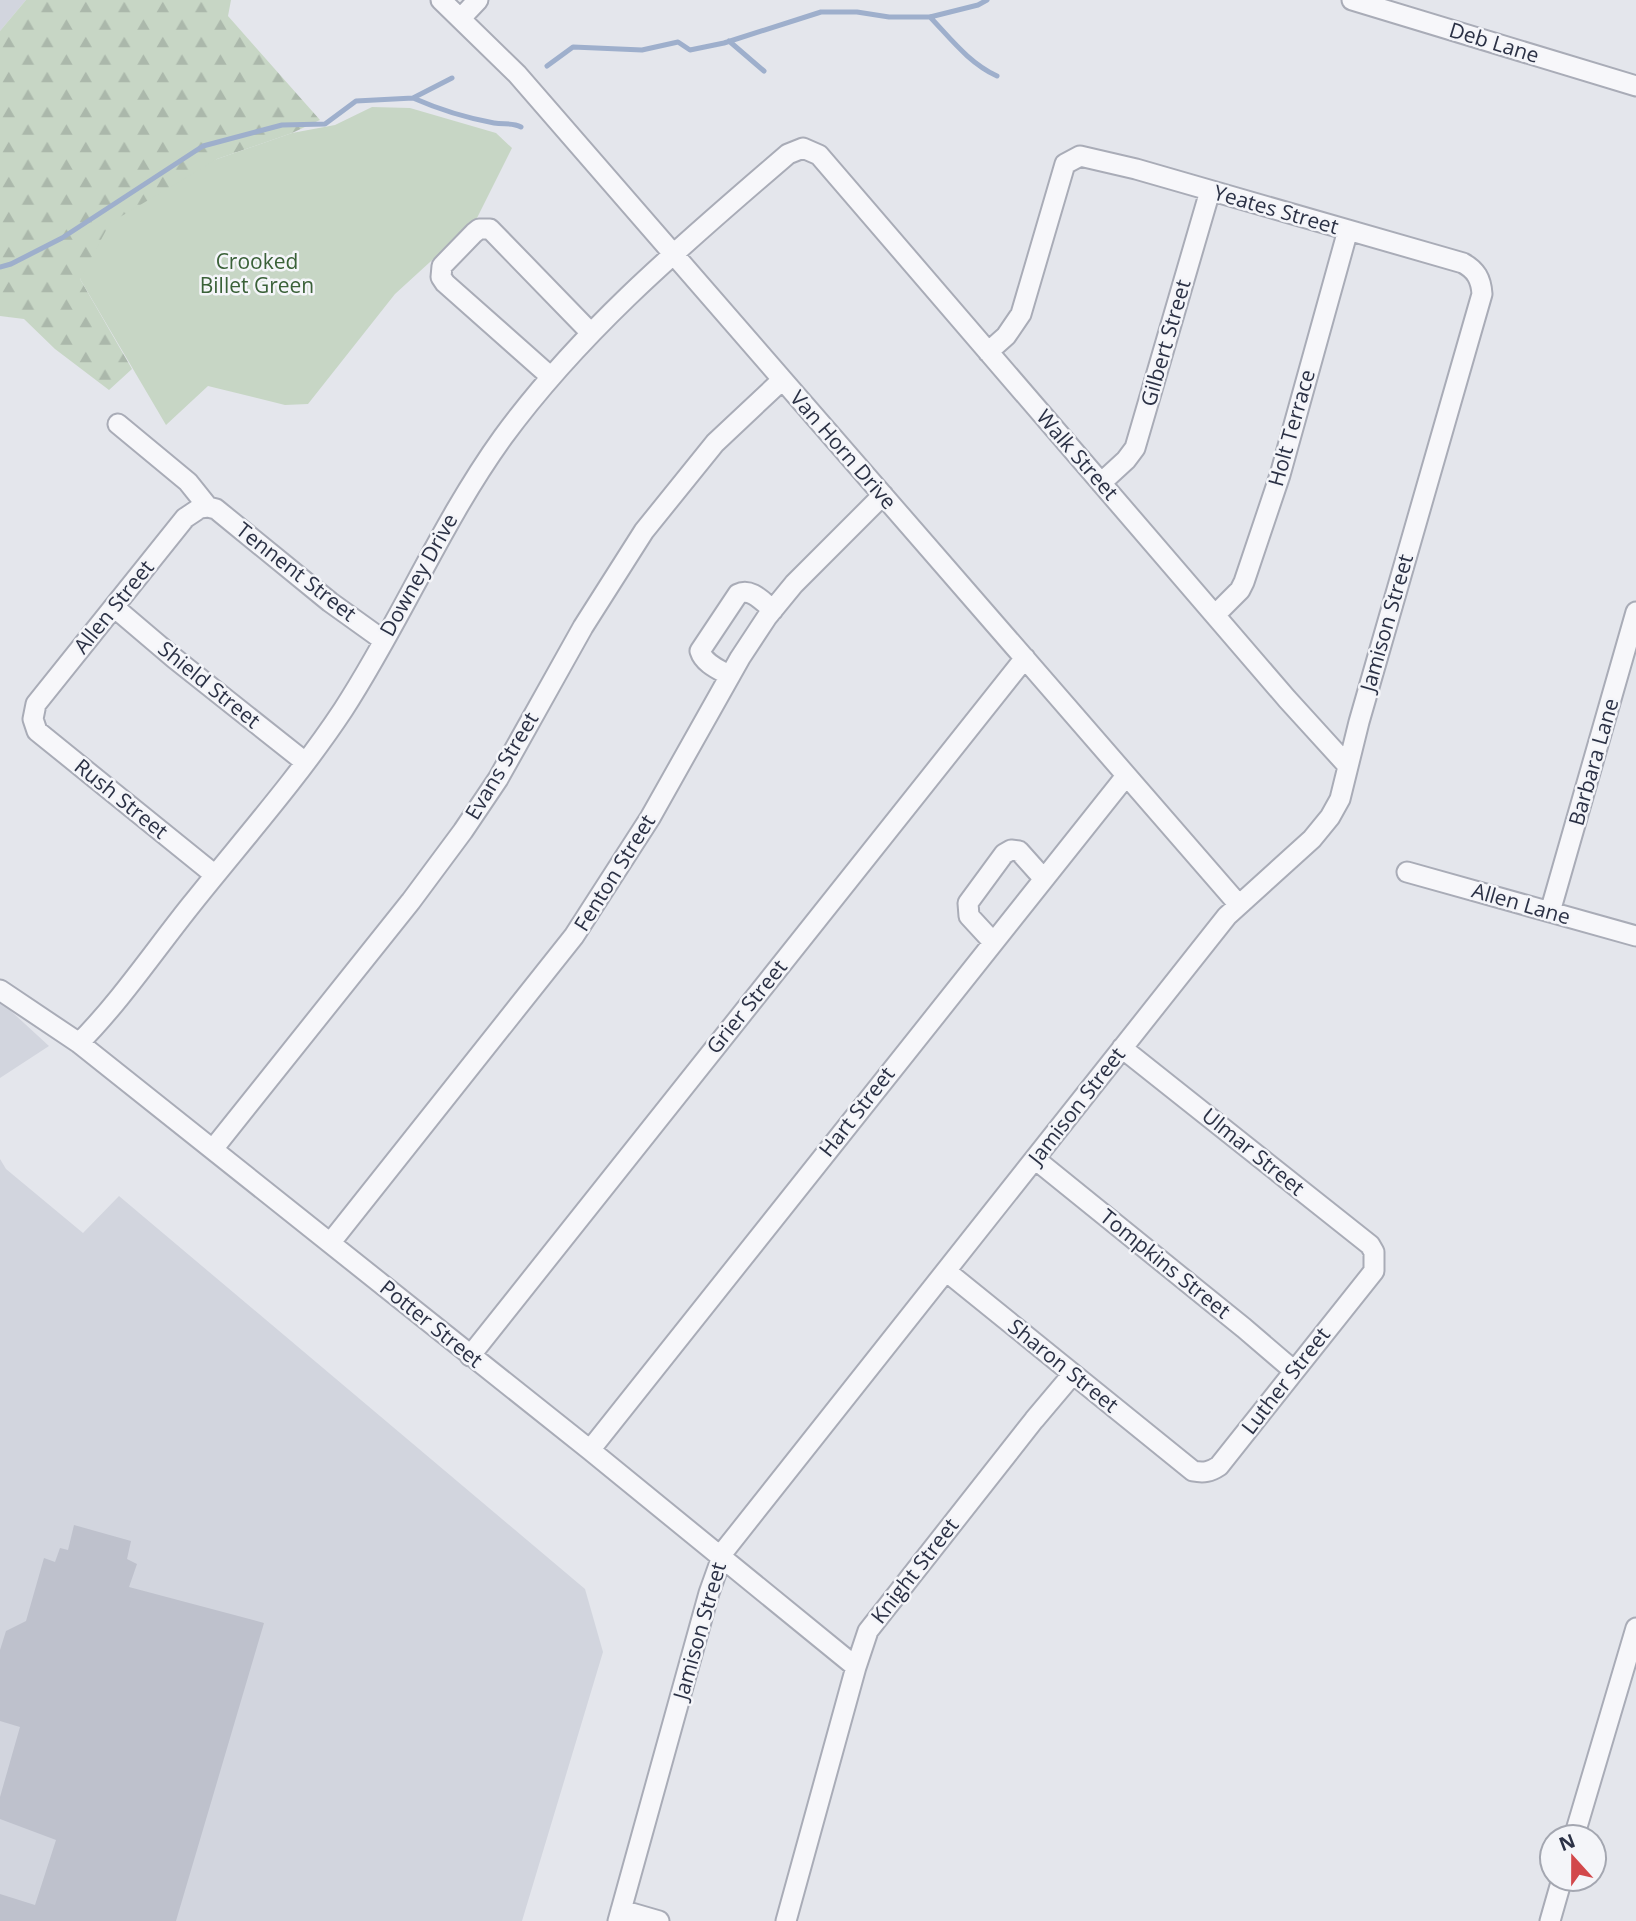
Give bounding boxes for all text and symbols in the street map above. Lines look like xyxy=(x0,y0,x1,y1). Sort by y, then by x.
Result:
street label: Deb Lane xyxy=(1446,15,1543,69)
street label: Yeates Street xyxy=(1211,178,1342,240)
park label: Crooked Billet Green xyxy=(200,247,314,299)
street label: Gilbert Street xyxy=(1134,276,1197,409)
street label: Holt Terrace xyxy=(1261,366,1321,489)
street label: Van Horn Drive xyxy=(784,384,903,515)
street label: Walk Street xyxy=(1031,403,1125,506)
street label: Downey Drive xyxy=(373,508,463,641)
street label: Tennent Street xyxy=(231,515,363,627)
street label: Jamison Street xyxy=(1353,551,1419,697)
street label: Allen Street xyxy=(67,554,160,659)
street label: Shield Street xyxy=(153,634,267,734)
street label: Barbara Lane xyxy=(1561,695,1625,829)
street label: Evans Street xyxy=(458,706,544,824)
street label: Rush Street xyxy=(69,752,174,845)
street label: Fenton Street xyxy=(567,809,661,936)
street label: Allen Lane xyxy=(1469,876,1574,930)
street label: Grier Street xyxy=(700,953,793,1059)
street label: Jamison Street xyxy=(1020,1041,1131,1171)
street label: Hart Street xyxy=(812,1060,900,1162)
street label: Ulmar Street xyxy=(1196,1101,1311,1201)
street label: Tompkins Street xyxy=(1095,1202,1237,1324)
street label: Potter Street xyxy=(374,1273,489,1373)
street label: Sharon Street xyxy=(1003,1312,1125,1418)
street label: Luther Street xyxy=(1235,1321,1336,1440)
street label: Knight Street xyxy=(864,1512,964,1629)
street label: Jamison Street xyxy=(666,1559,732,1705)
north arrow xyxy=(1538,1823,1608,1893)
text: N xyxy=(1555,1827,1579,1857)

